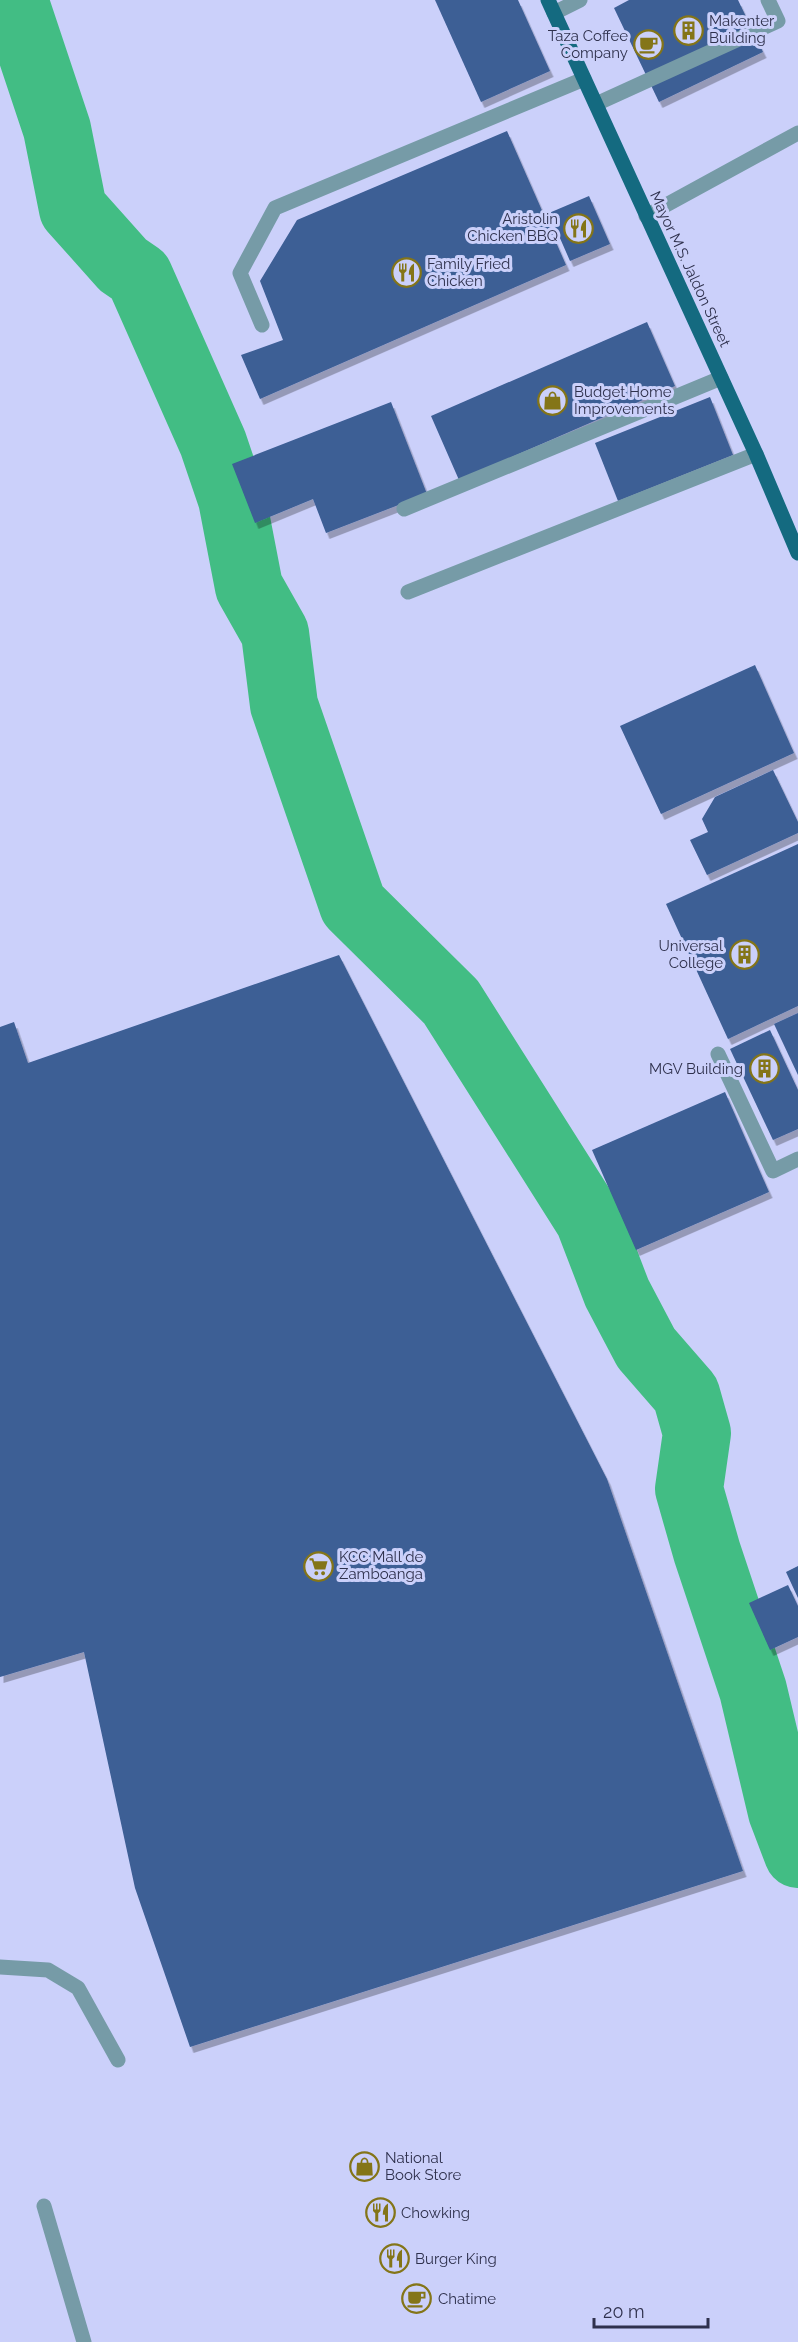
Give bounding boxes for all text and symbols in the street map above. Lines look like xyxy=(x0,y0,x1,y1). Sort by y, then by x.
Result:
place label: Makenter Building xyxy=(709,12,775,47)
building icon: Makenter Building xyxy=(672,14,704,46)
place label: Taza Coffee Company xyxy=(548,27,628,62)
cafe icon: Taza Coffee Company xyxy=(633,29,665,61)
street label: Mayor M.S. Jaldon Street xyxy=(646,188,734,350)
place label: Aristolin Chicken BBQ xyxy=(467,210,558,245)
restaurant icon: Aristolin Chicken BBQ xyxy=(563,212,595,244)
place label: Family Fried Chicken xyxy=(427,255,510,290)
restaurant icon: Family Fried Chicken xyxy=(390,257,422,289)
place label: Budget Home Improvements xyxy=(574,383,675,418)
shop icon: Budget Home Improvements xyxy=(537,385,569,417)
place label: Universal College xyxy=(658,937,724,972)
building icon: Universal College xyxy=(728,939,760,971)
building icon: MGV Building xyxy=(748,1053,780,1085)
place label: MGV Building xyxy=(649,1060,743,1078)
place label: KCC Mall de Zamboanga xyxy=(339,1548,423,1583)
supermarket icon: KCC Mall de Zamboanga xyxy=(302,1550,334,1582)
place label: National Book Store xyxy=(385,2149,461,2184)
shop icon: National Book Store xyxy=(348,2151,380,2183)
restaurant icon: Chowking xyxy=(364,2197,396,2229)
place label: Chowking xyxy=(401,2204,470,2222)
restaurant icon: Burger King xyxy=(378,2243,410,2275)
place label: Burger King xyxy=(415,2250,497,2268)
cafe icon: Chatime xyxy=(401,2283,433,2315)
place label: Chatime xyxy=(438,2290,496,2308)
scale bar xyxy=(594,2291,708,2329)
text: 20 m xyxy=(603,2301,645,2322)

